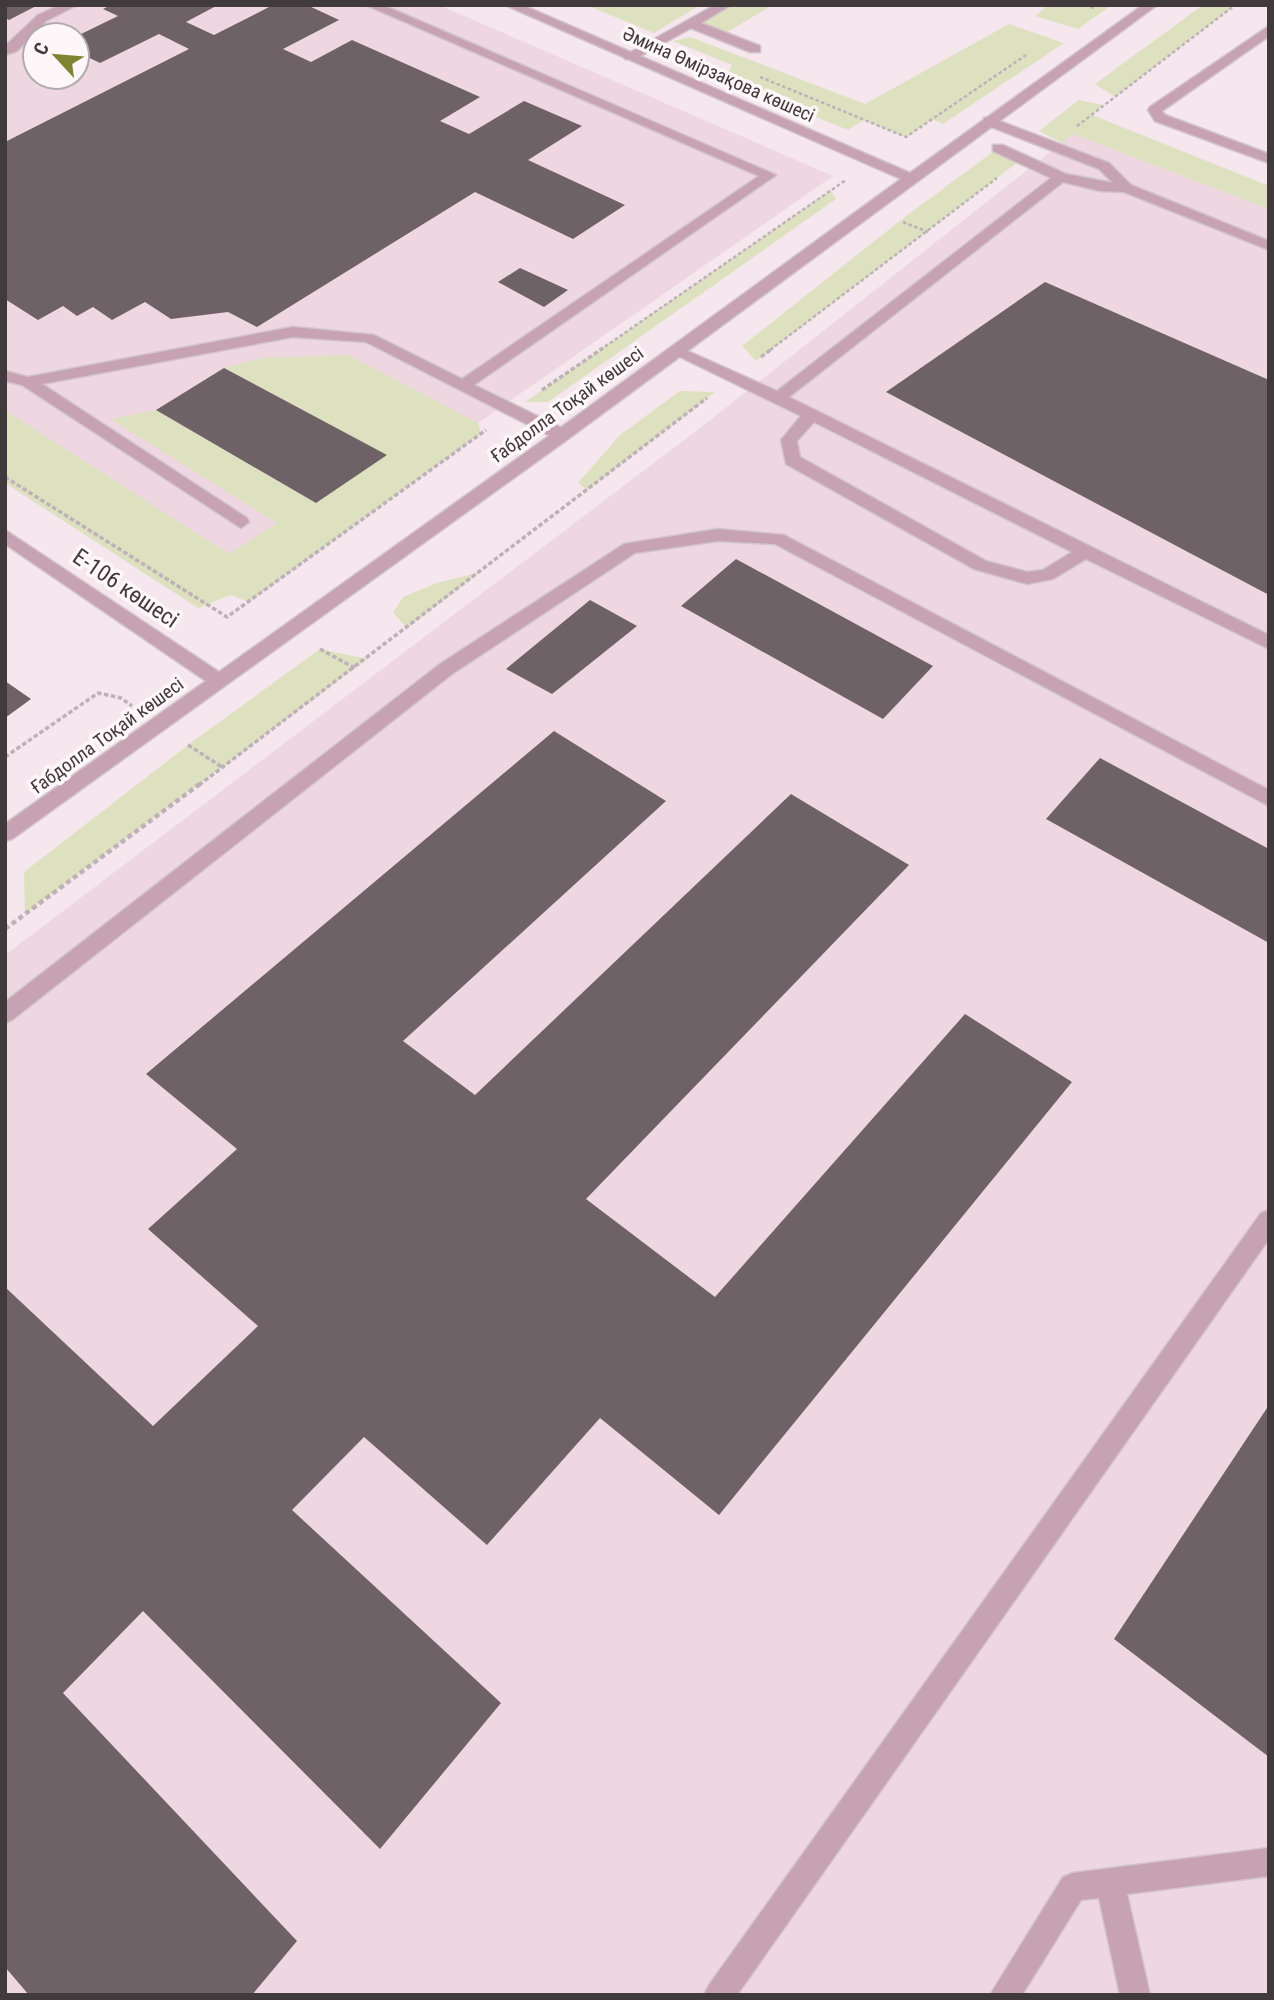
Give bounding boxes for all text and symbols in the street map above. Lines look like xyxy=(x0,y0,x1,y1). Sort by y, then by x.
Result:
north arrow xyxy=(21,21,91,91)
street label: Әмина Өмірзақова көшесі xyxy=(619,22,818,127)
text: С xyxy=(28,39,54,59)
street label: Ғабдолла Тоқай көшесі xyxy=(487,341,648,467)
street label: Е-106 көшесі xyxy=(68,543,184,634)
street label: Ғабдолла Тоқай көшесі xyxy=(27,672,188,798)

